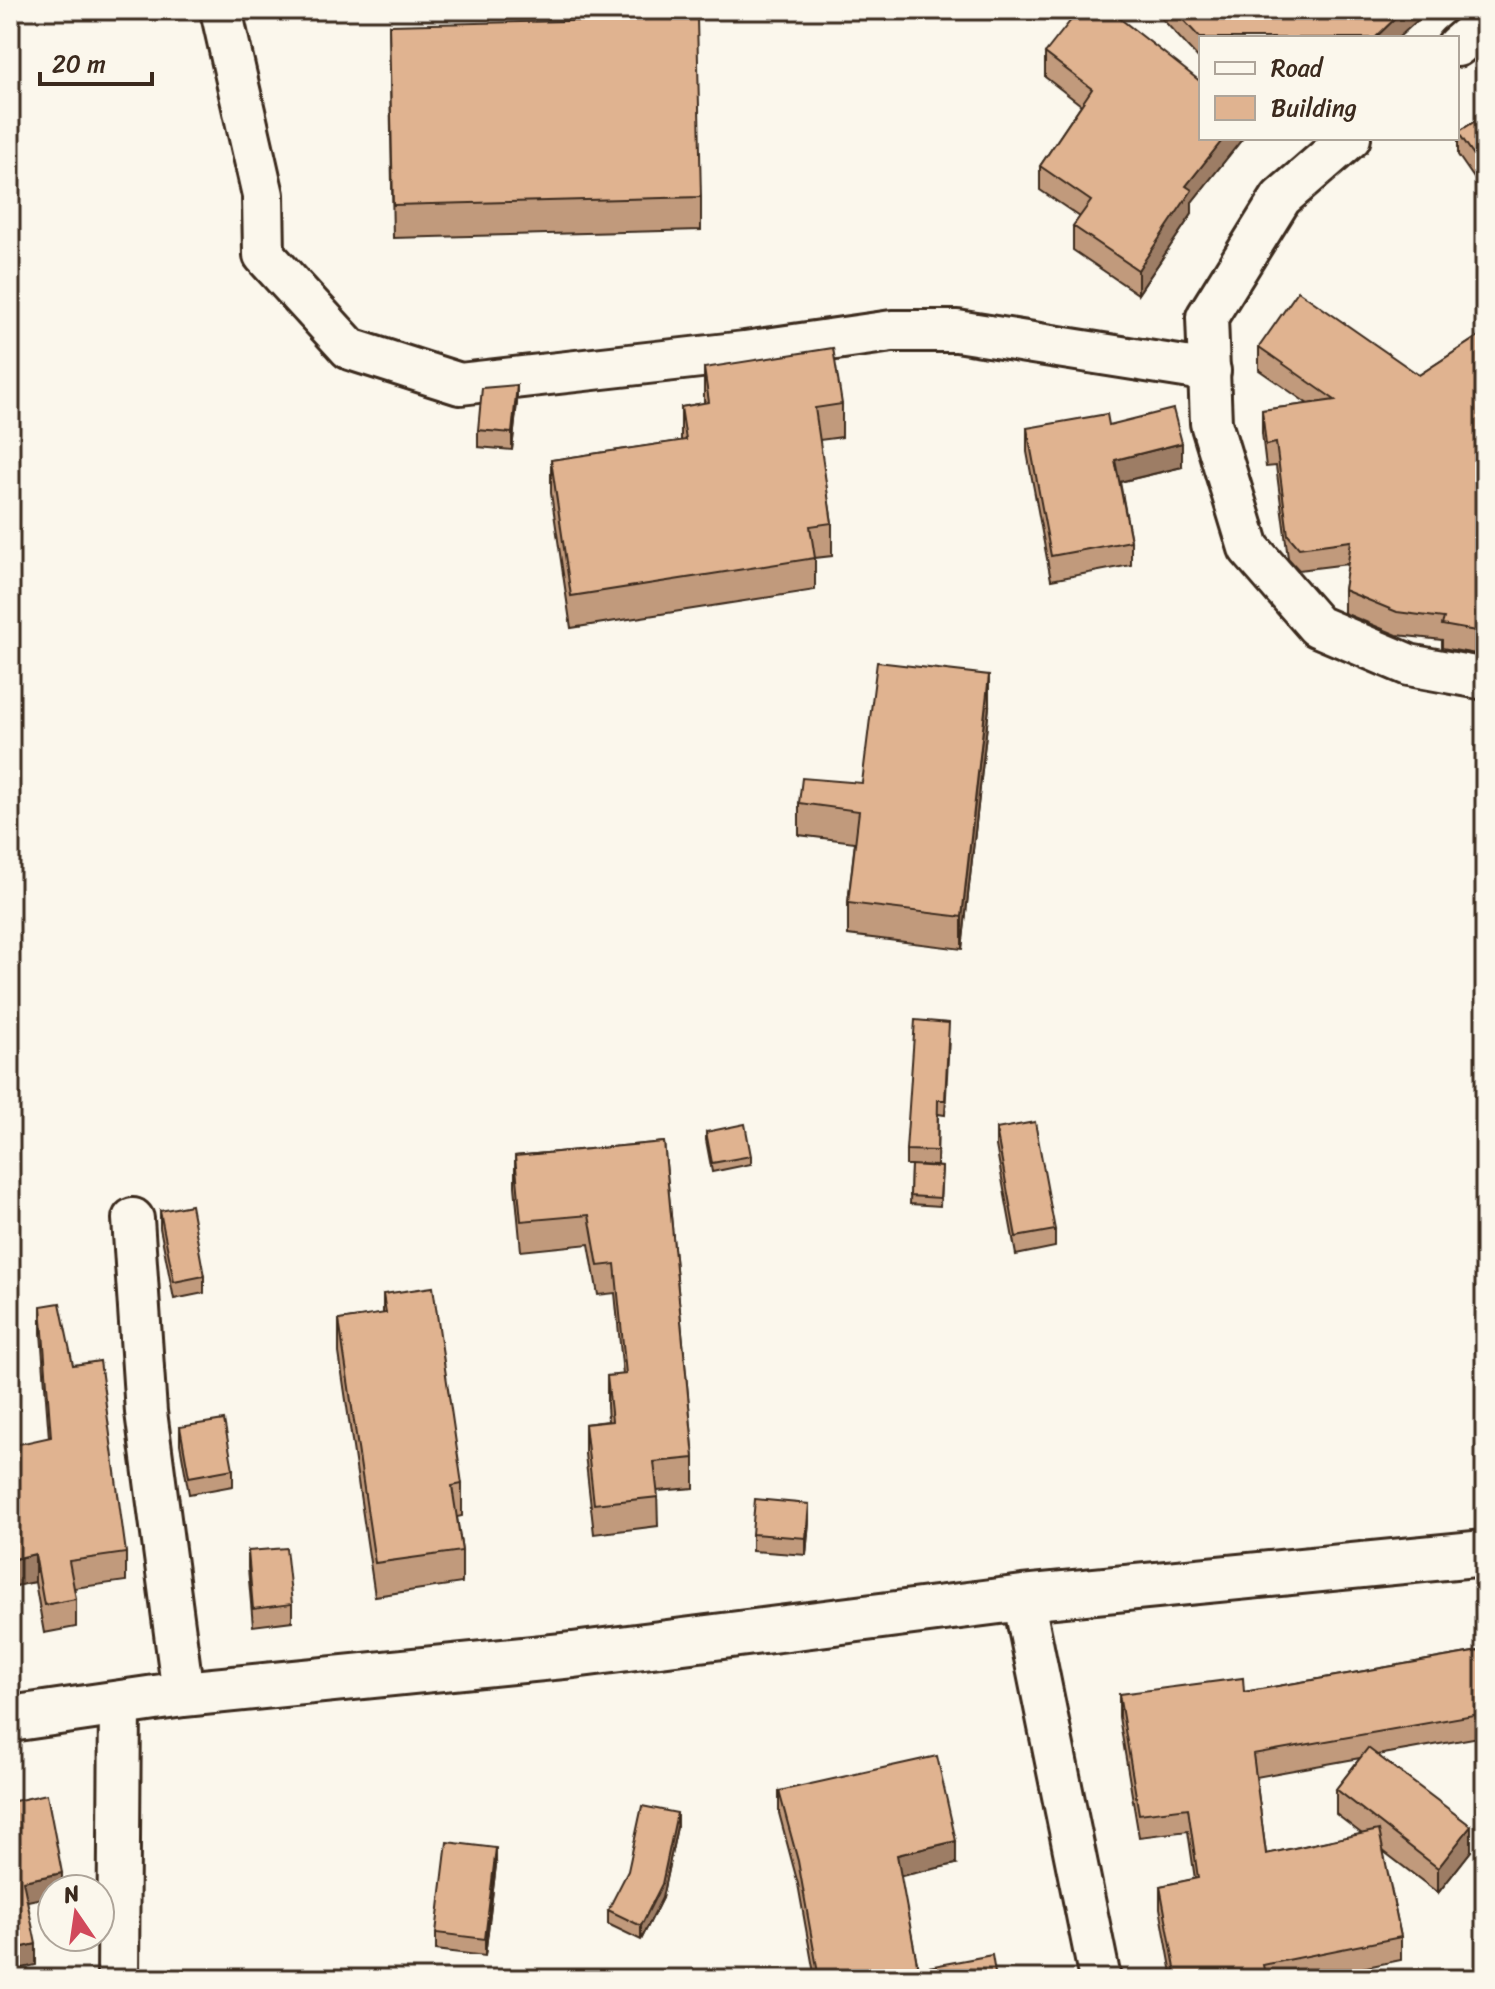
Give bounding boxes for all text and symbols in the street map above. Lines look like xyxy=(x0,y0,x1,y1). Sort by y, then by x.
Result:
scale bar xyxy=(40,36,152,86)
legend xyxy=(1199,36,1459,140)
text: 20 m xyxy=(52,43,106,85)
text: Road xyxy=(1271,47,1325,89)
text: Building xyxy=(1271,87,1357,129)
north arrow xyxy=(36,1873,116,1953)
text: N xyxy=(59,1873,84,1915)

